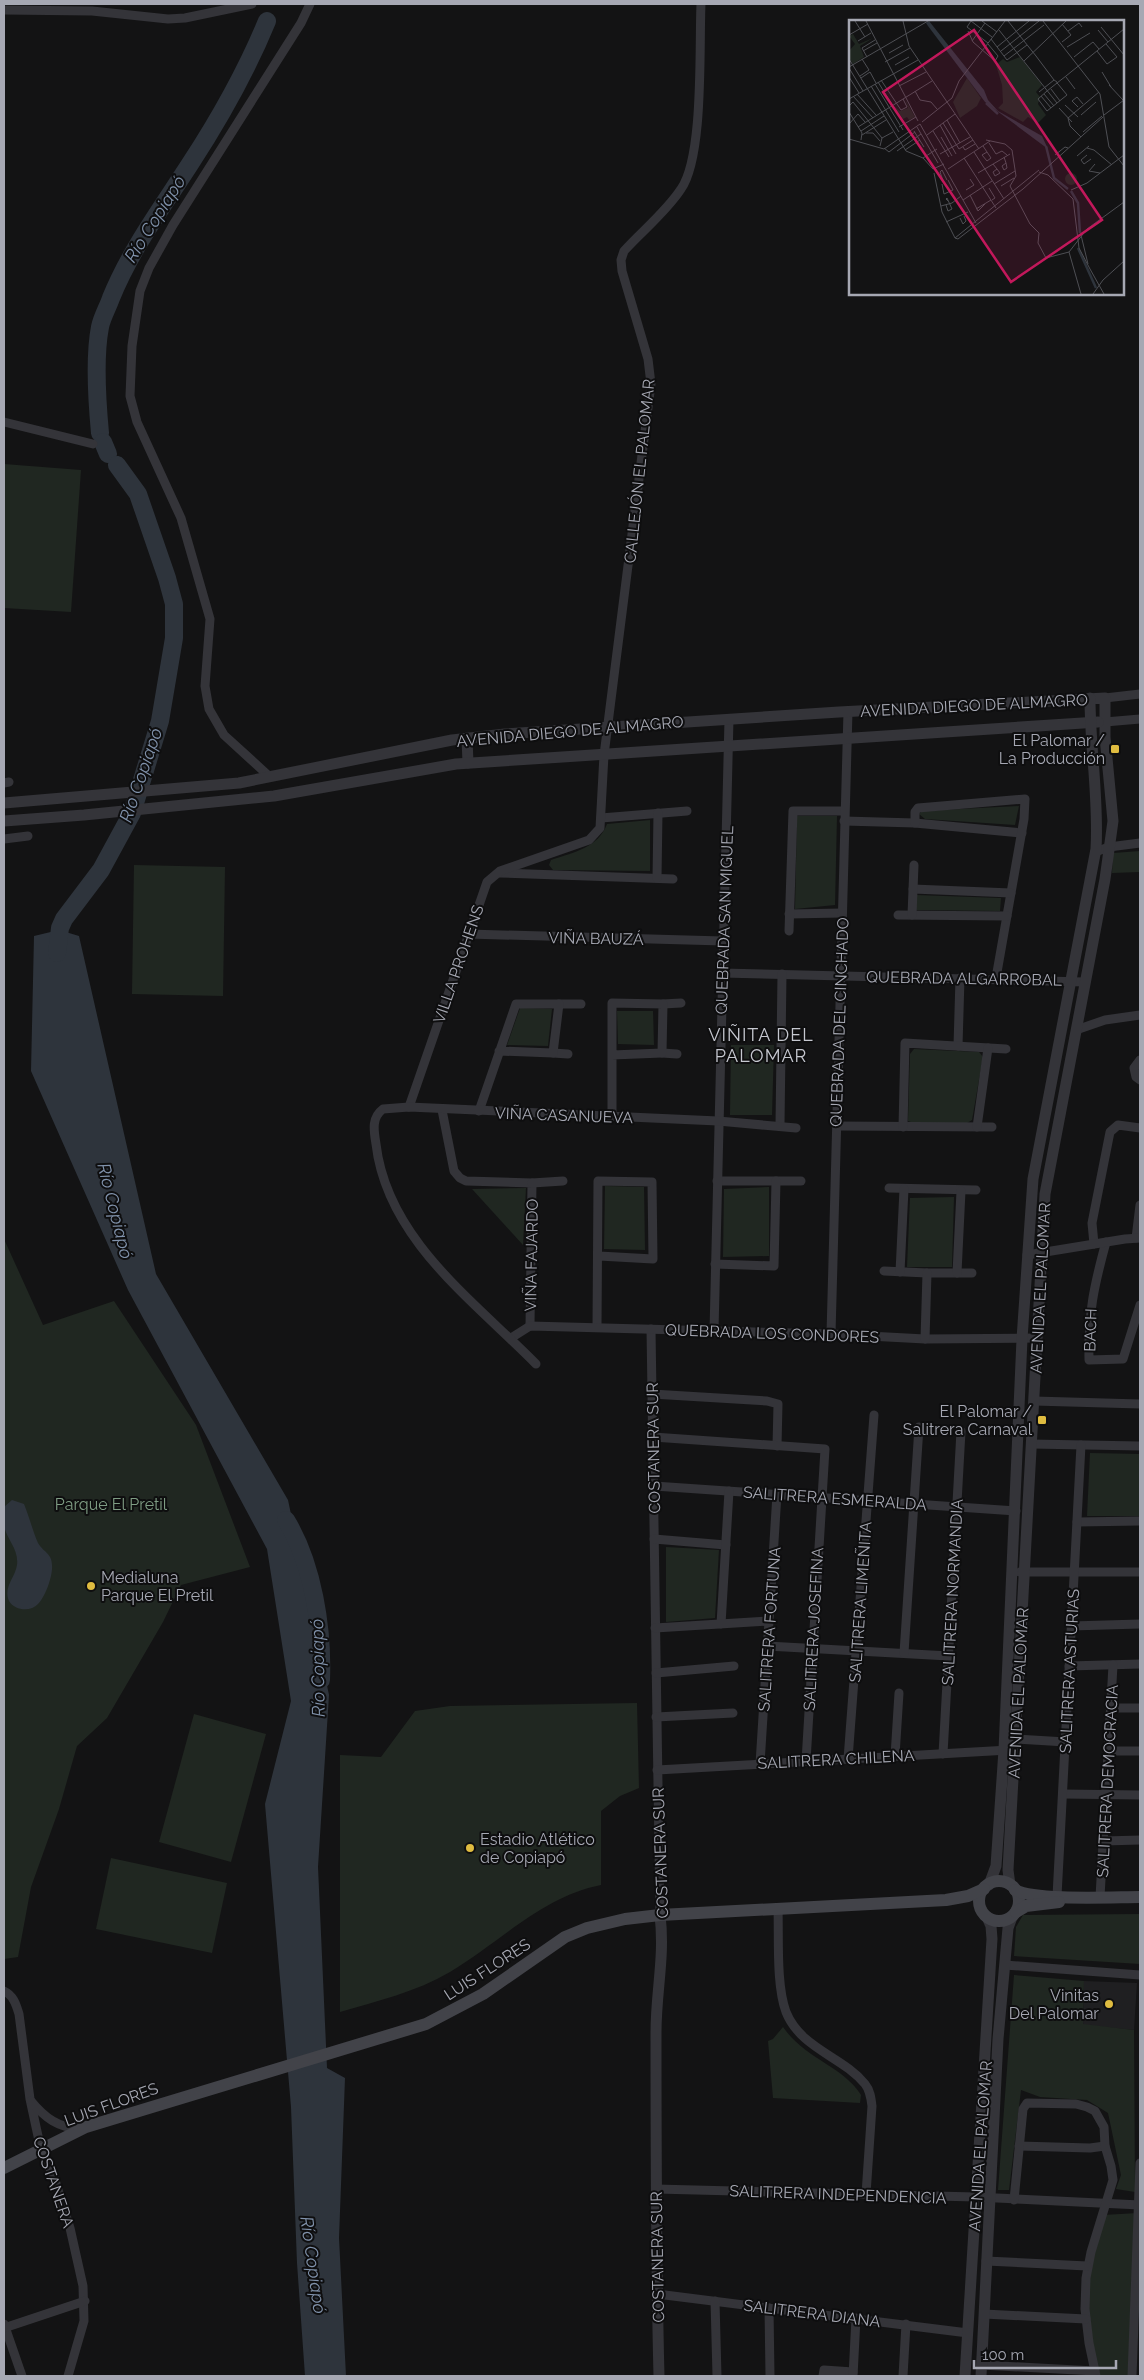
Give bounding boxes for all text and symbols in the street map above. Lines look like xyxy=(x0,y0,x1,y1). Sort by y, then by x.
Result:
inset map xyxy=(849,20,1124,295)
water label: Río Copiapó xyxy=(120,172,190,266)
street label: CALLEJÓN EL PALOMAR xyxy=(619,378,659,564)
street label: AVENIDA DIEGO DE ALMAGRO xyxy=(860,690,1088,721)
street label: AVENIDA DIEGO DE ALMAGRO xyxy=(456,712,684,751)
water label: Río Copiapó xyxy=(115,725,166,825)
place label: El Palomar / La Producción xyxy=(999,731,1105,768)
marker: El Palomar / La Producción xyxy=(1109,743,1121,755)
street label: QUEBRADA SAN MIGUEL xyxy=(712,825,737,1015)
street label: VILLA PROHENS xyxy=(429,902,488,1026)
street label: QUEBRADA DEL CINCHADO xyxy=(826,917,853,1127)
street label: VIÑA BAUZÁ xyxy=(548,927,644,949)
street label: QUEBRADA ALGARROBAL xyxy=(866,967,1063,990)
district label: VIÑITA DEL PALOMAR xyxy=(708,1024,814,1066)
street label: VIÑA CASANUEVA xyxy=(495,1103,634,1127)
water label: Río Copiapó xyxy=(93,1161,138,1261)
street label: VIÑA FAJARDO xyxy=(520,1198,542,1312)
street label: AVENIDA EL PALOMAR xyxy=(1027,1202,1054,1374)
street label: BACH xyxy=(1080,1308,1101,1352)
street label: QUEBRADA LOS CONDORES xyxy=(665,1320,880,1347)
street label: COSTANERA SUR xyxy=(643,1382,664,1514)
place label: El Palomar / Salitrera Carnaval xyxy=(903,1402,1033,1439)
marker: El Palomar / Salitrera Carnaval xyxy=(1036,1414,1048,1426)
street label: SALITRERA ESMERALDA xyxy=(743,1483,928,1514)
park label: Parque El Pretil xyxy=(55,1495,168,1514)
street label: SALITRERA NORMANDIA xyxy=(938,1498,967,1686)
street label: SALITRERA LIMEÑITA xyxy=(844,1521,876,1683)
street label: SALITRERA FORTUNA xyxy=(754,1546,785,1712)
street label: SALITRERA JOSEFINA xyxy=(800,1547,827,1711)
place label: Medialuna Parque El Pretil xyxy=(101,1568,214,1605)
marker: Medialuna Parque El Pretil xyxy=(85,1580,97,1592)
street label: SALITRERA ASTURIAS xyxy=(1056,1588,1083,1754)
street label: AVENIDA EL PALOMAR xyxy=(1005,1607,1032,1779)
water label: Río Copiapó xyxy=(306,1619,329,1717)
street label: SALITRERA DEMOCRACIA xyxy=(1093,1684,1122,1878)
street label: SALITRERA CHILENA xyxy=(757,1746,915,1773)
street label: COSTANERA SUR xyxy=(649,1787,672,1919)
place label: Estadio Atlético de Copiapó xyxy=(480,1830,595,1867)
marker: Estadio Atlético de Copiapó xyxy=(464,1842,476,1854)
street label: LUIS FLORES xyxy=(441,1934,534,2004)
place label: Vinitas Del Palomar xyxy=(1009,1986,1099,2023)
marker: Vinitas Del Palomar xyxy=(1103,1998,1115,2010)
street label: AVENIDA EL PALOMAR xyxy=(965,2060,996,2232)
street label: LUIS FLORES xyxy=(61,2079,161,2130)
street label: COSTANERA xyxy=(29,2134,78,2231)
street label: SALITRERA INDEPENDENCIA xyxy=(729,2181,947,2208)
street label: COSTANERA SUR xyxy=(647,2191,668,2323)
water label: Río Copiapó xyxy=(296,2215,331,2315)
street label: SALITRERA DIANA xyxy=(742,2296,882,2331)
scale bar xyxy=(974,2338,1116,2370)
text: 100 m xyxy=(982,2346,1024,2364)

